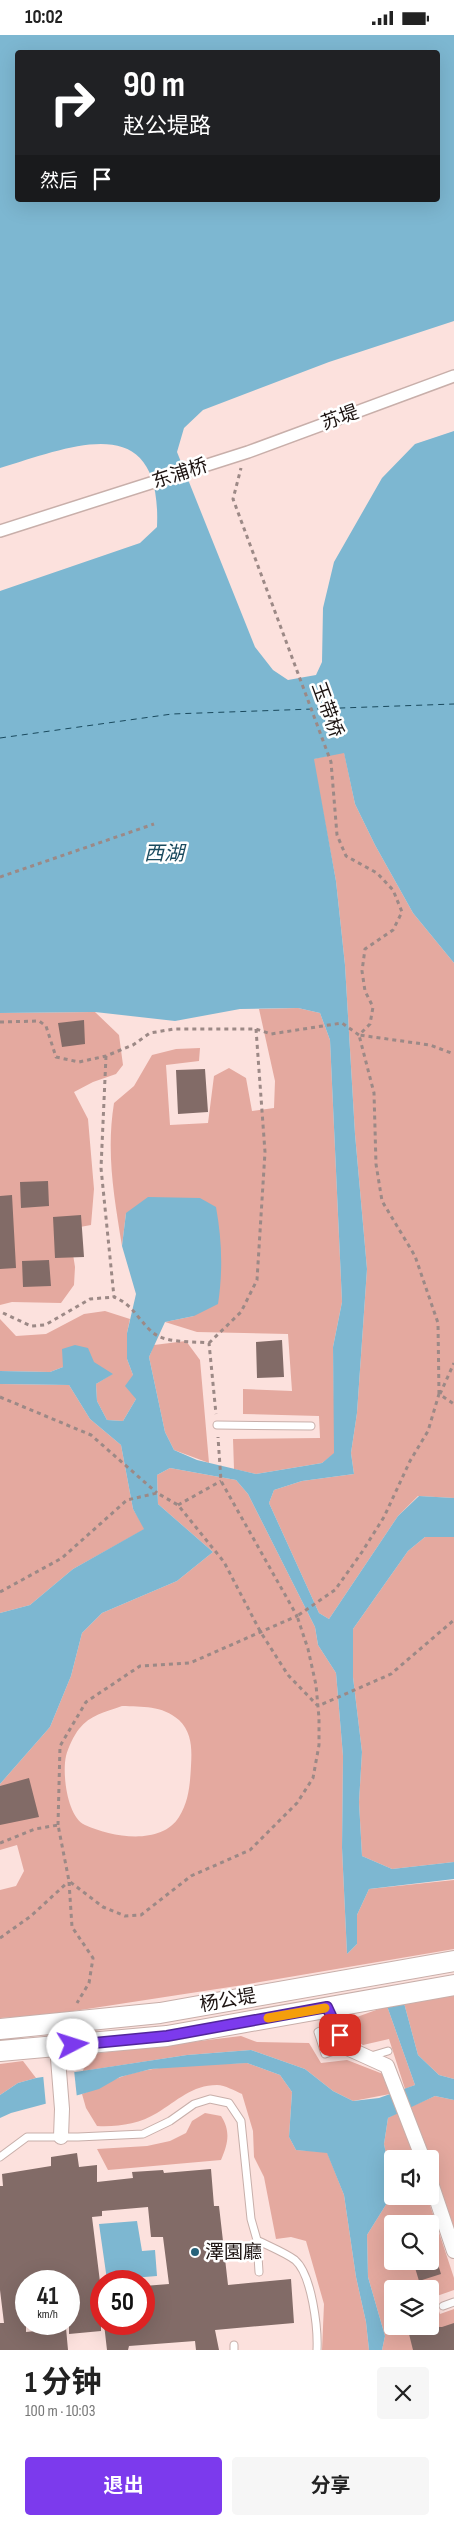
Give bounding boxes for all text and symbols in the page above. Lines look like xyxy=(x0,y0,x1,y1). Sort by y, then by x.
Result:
text: 10:02 xyxy=(25,6,63,29)
text: 90 m xyxy=(123,64,185,107)
icon: right xyxy=(40,70,105,135)
text: 赵公堤路 xyxy=(123,113,211,140)
icon: arrive xyxy=(88,165,116,193)
text: 然后 xyxy=(40,170,78,193)
street label: 苏堤 xyxy=(318,401,362,435)
street label: 东浦桥 xyxy=(149,454,211,494)
street label: 玉带桥 xyxy=(306,679,348,741)
water label: 西湖 xyxy=(144,842,187,866)
street label: 杨公堤 xyxy=(198,1985,258,2017)
pin xyxy=(319,2014,361,2056)
position arrow xyxy=(46,2018,98,2070)
icon: arrive xyxy=(326,2021,354,2049)
map controls xyxy=(384,2150,439,2335)
button: sound xyxy=(384,2150,439,2205)
button: search xyxy=(384,2215,439,2270)
place label: 澤園廳 xyxy=(205,2241,262,2264)
marker: 澤園廳 xyxy=(189,2246,201,2258)
speed limit sign: 50 xyxy=(90,2270,155,2335)
button: layers xyxy=(384,2280,439,2335)
text: 41 xyxy=(37,2281,58,2312)
text: km/h xyxy=(37,2307,58,2322)
text: 1 分钟 xyxy=(25,2365,101,2401)
button: close xyxy=(377,2367,429,2419)
text: 100 m · 10:03 xyxy=(25,2402,95,2421)
button: 退出 xyxy=(25,2457,222,2515)
button: 分享 xyxy=(232,2457,429,2515)

